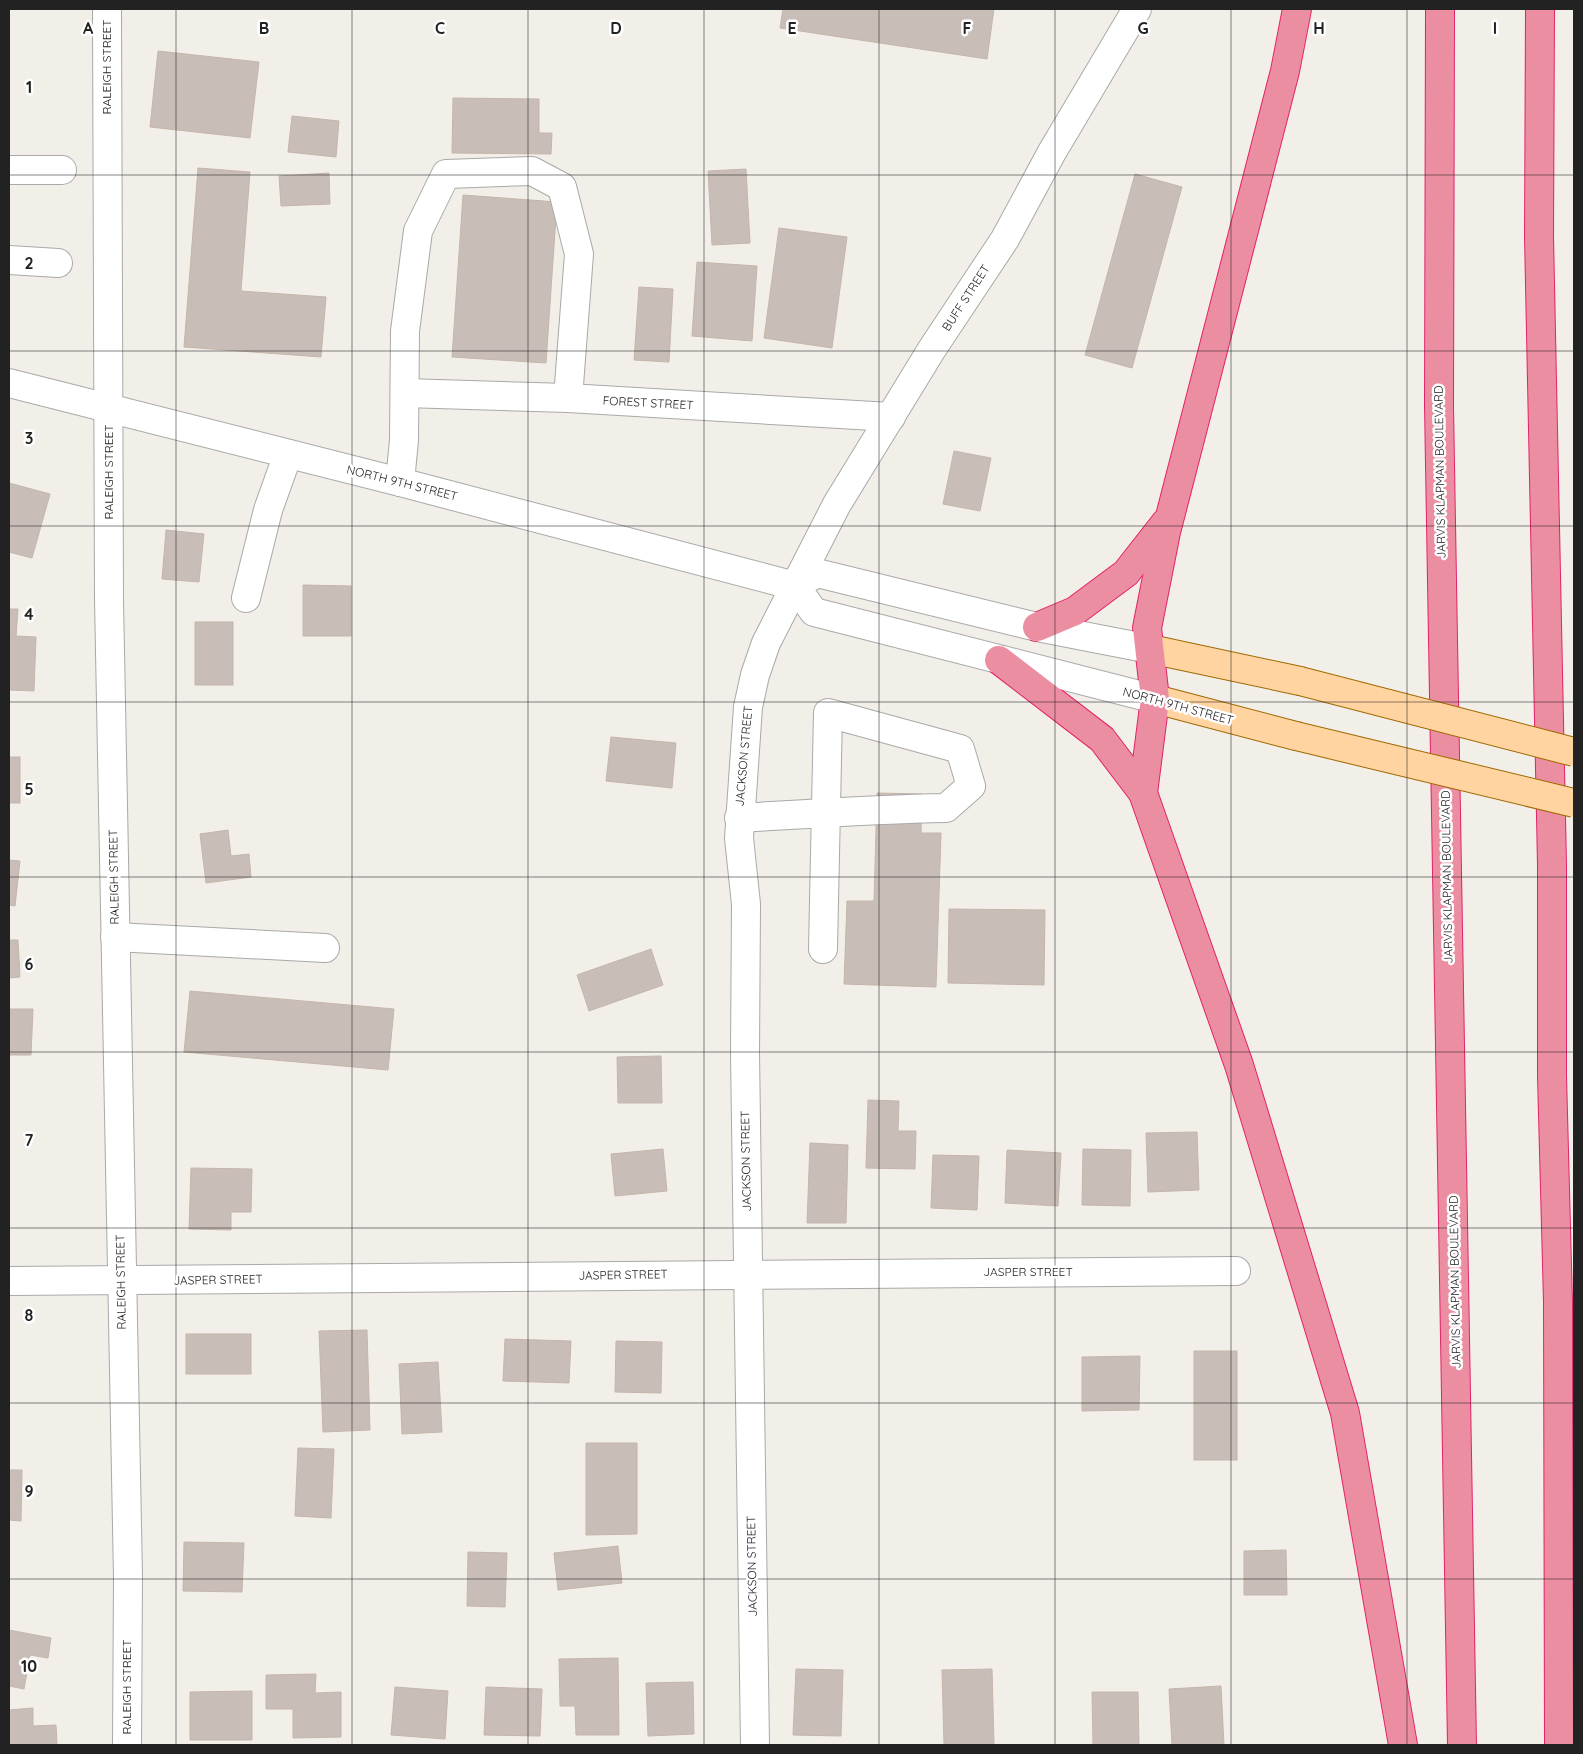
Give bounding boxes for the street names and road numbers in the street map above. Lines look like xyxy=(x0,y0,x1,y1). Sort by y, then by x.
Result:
street label: RALEIGH STREET xyxy=(99,19,114,115)
street label: BUFF STREET xyxy=(939,262,993,334)
street label: JARVIS KLAPMAN BOULEVARD xyxy=(1430,385,1449,559)
street label: FOREST STREET xyxy=(602,393,694,412)
street label: RALEIGH STREET xyxy=(101,424,116,520)
street label: NORTH 9TH STREET xyxy=(345,461,459,504)
street label: NORTH 9TH STREET xyxy=(1121,684,1235,727)
street label: JACKSON STREET xyxy=(732,705,755,807)
street label: JARVIS KLAPMAN BOULEVARD xyxy=(1437,790,1456,964)
street label: RALEIGH STREET xyxy=(105,829,122,925)
street label: JACKSON STREET xyxy=(737,1110,754,1212)
street label: JARVIS KLAPMAN BOULEVARD xyxy=(1445,1195,1464,1369)
street label: RALEIGH STREET xyxy=(112,1234,129,1330)
street label: JASPER STREET xyxy=(983,1264,1073,1279)
street label: JASPER STREET xyxy=(578,1266,668,1283)
street label: JASPER STREET xyxy=(173,1271,263,1288)
street label: JACKSON STREET xyxy=(743,1515,760,1617)
street label: RALEIGH STREET xyxy=(119,1639,134,1735)

